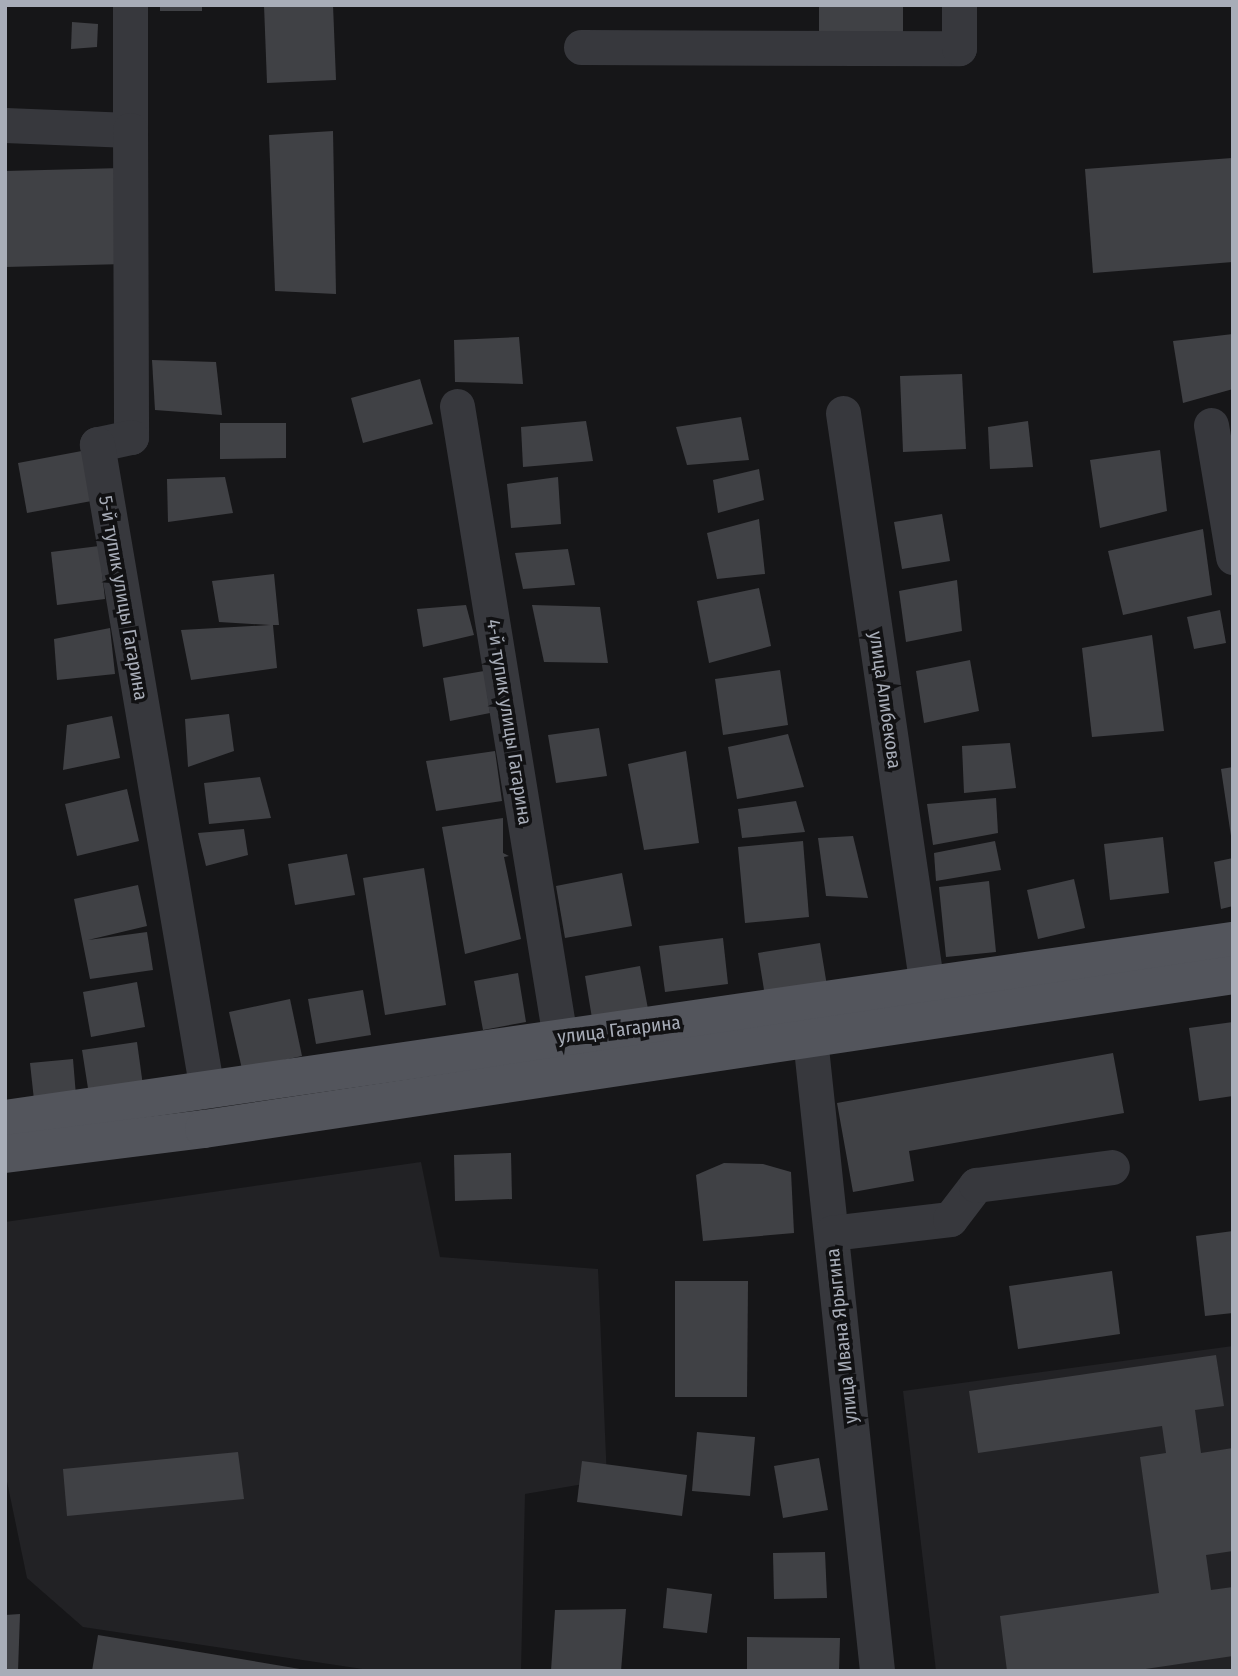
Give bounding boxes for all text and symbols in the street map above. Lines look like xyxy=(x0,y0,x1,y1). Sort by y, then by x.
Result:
street label: 5-й тупик улицы Гагарина xyxy=(94,494,152,702)
street label: 4-й тупик улицы Гагарина xyxy=(481,618,537,826)
street label: улица Алибекова xyxy=(864,630,906,770)
street label: улица Гагарина xyxy=(556,1011,682,1049)
street label: улица Ивана Ярыгина xyxy=(821,1247,863,1425)

